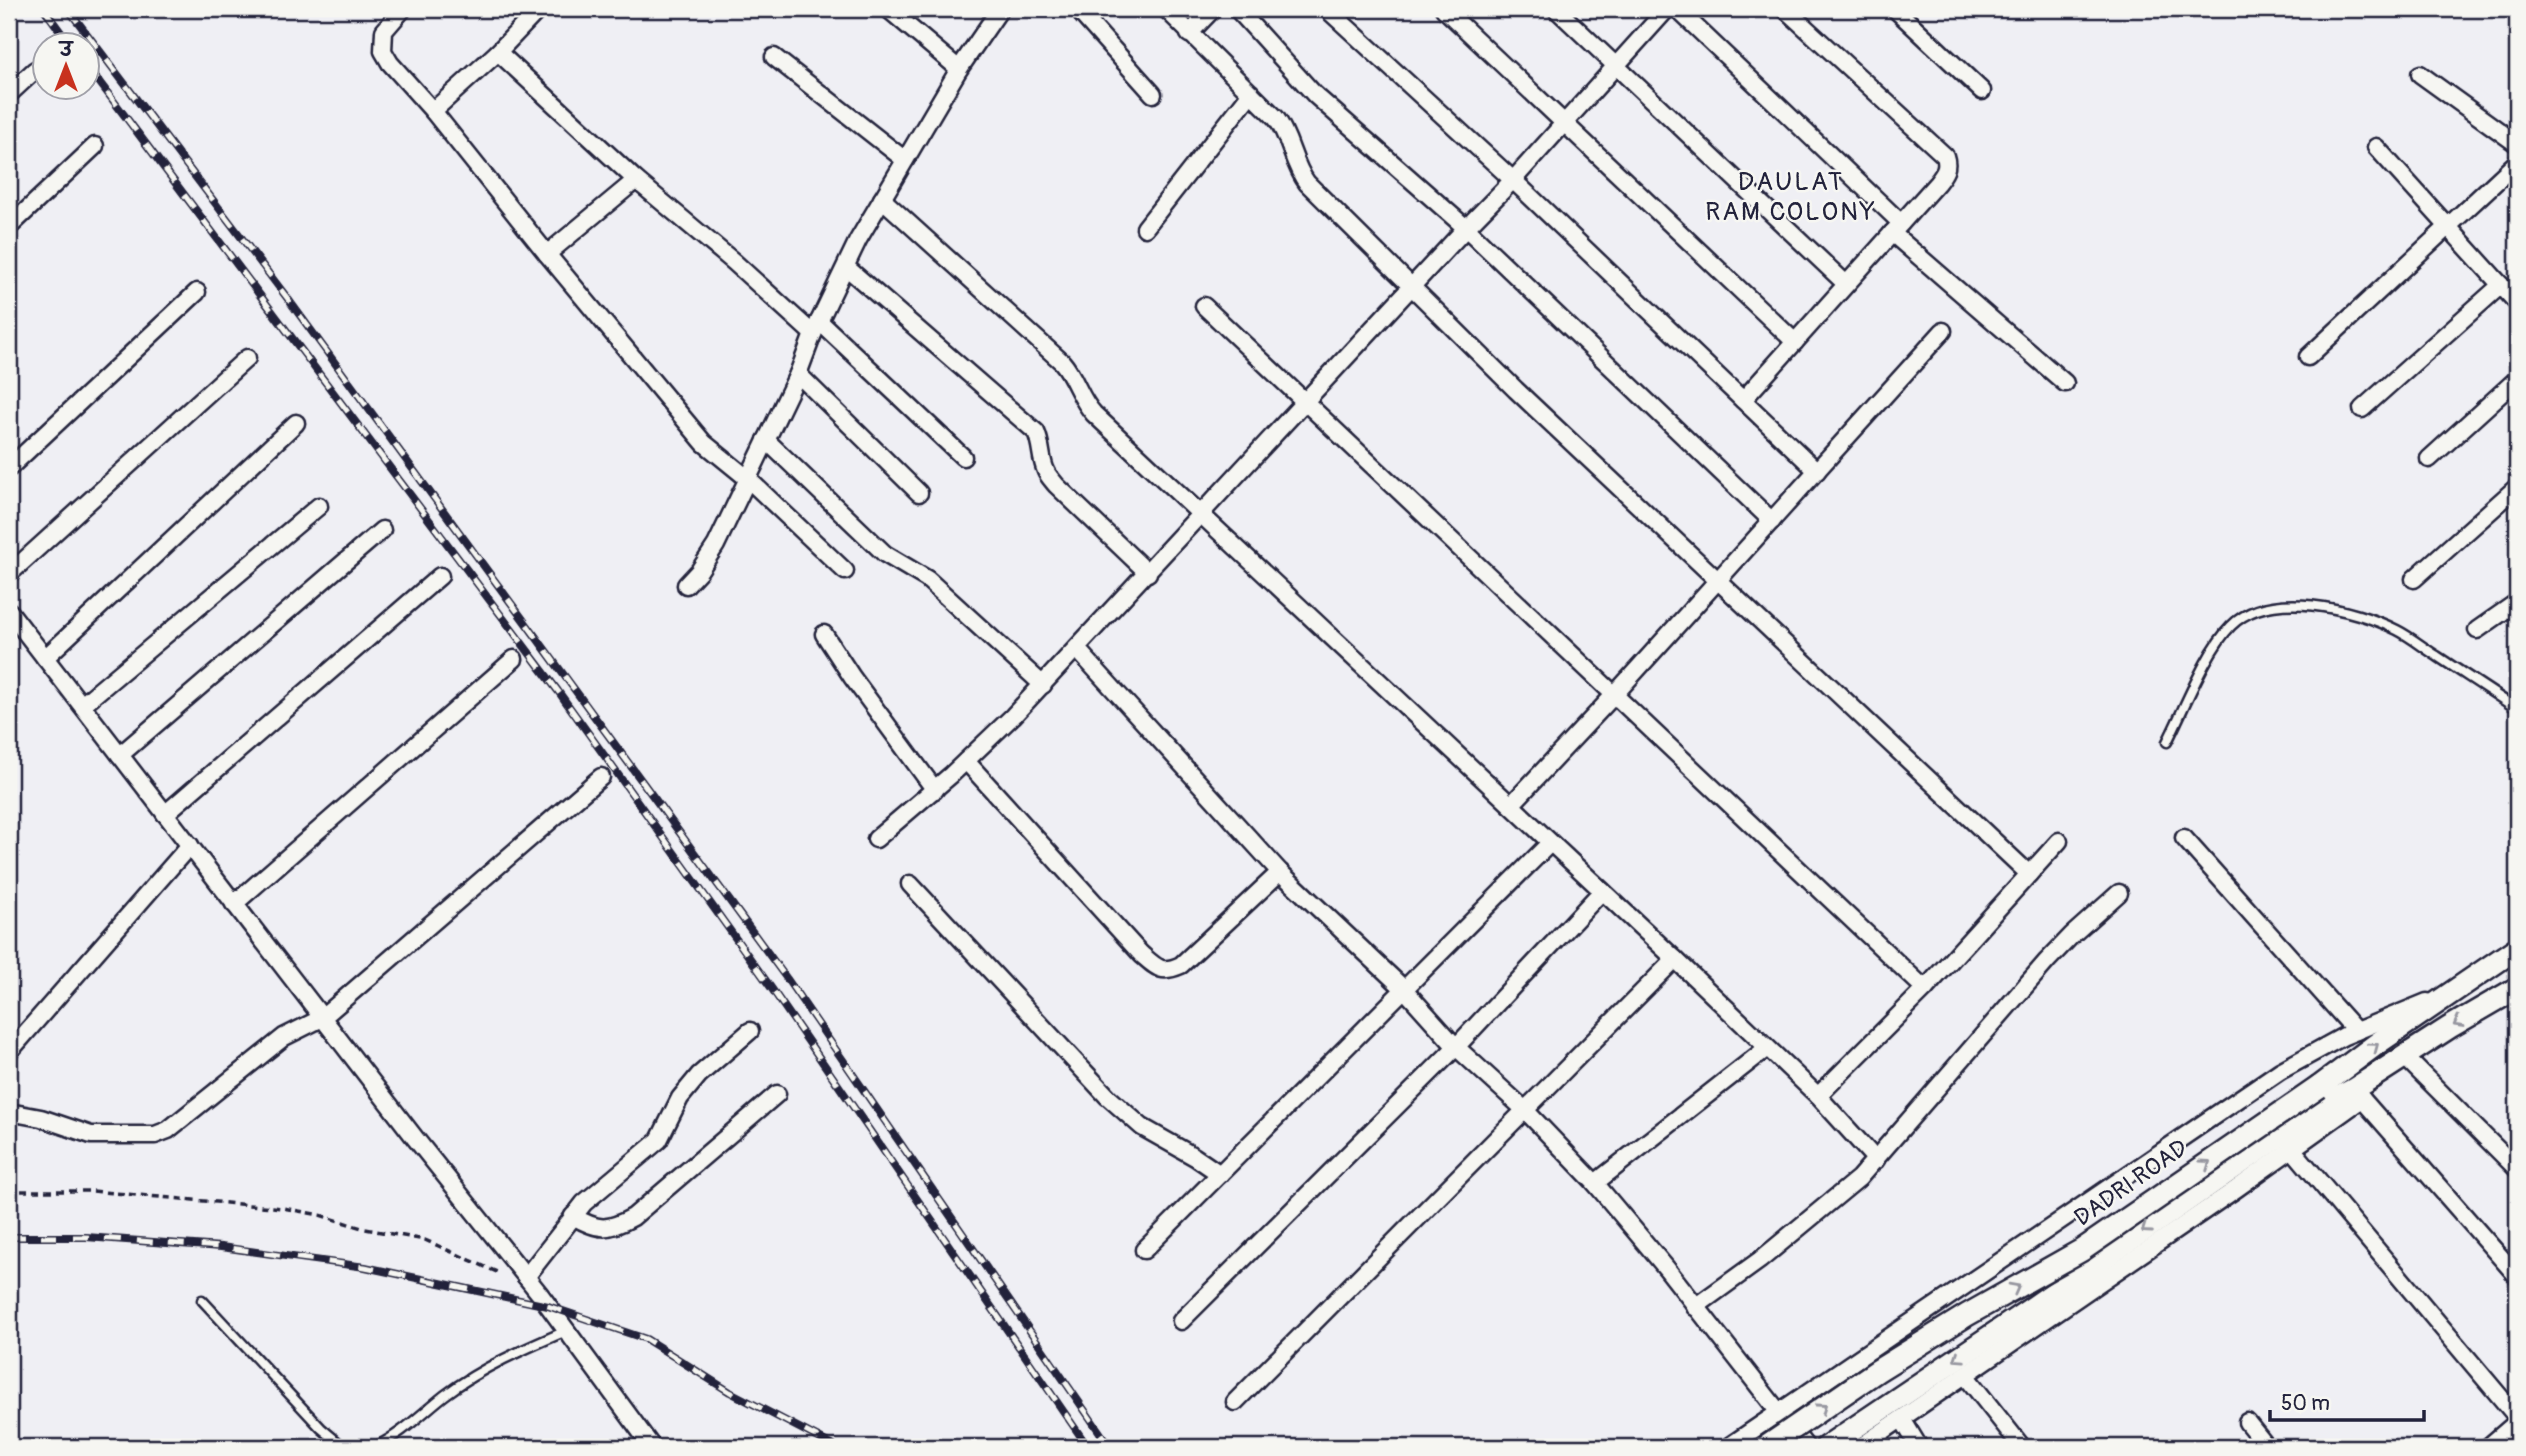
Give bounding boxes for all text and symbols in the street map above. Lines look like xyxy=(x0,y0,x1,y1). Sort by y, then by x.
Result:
north arrow xyxy=(32,32,102,102)
text: उ xyxy=(58,38,75,62)
district label: DAULAT RAM COLONY xyxy=(1705,166,1877,228)
one-way arrow xyxy=(2453,1015,2466,1028)
one-way arrow xyxy=(2366,1042,2378,1055)
street label: DADRI ROAD xyxy=(2069,1133,2193,1233)
one-way arrow xyxy=(2198,1159,2211,1172)
one-way arrow xyxy=(2141,1221,2154,1233)
one-way arrow xyxy=(2008,1283,2020,1297)
one-way arrow xyxy=(1953,1350,1966,1362)
scale bar xyxy=(2270,1379,2424,1423)
text: 50 m xyxy=(2281,1390,2330,1417)
one-way arrow xyxy=(1814,1404,1827,1416)

